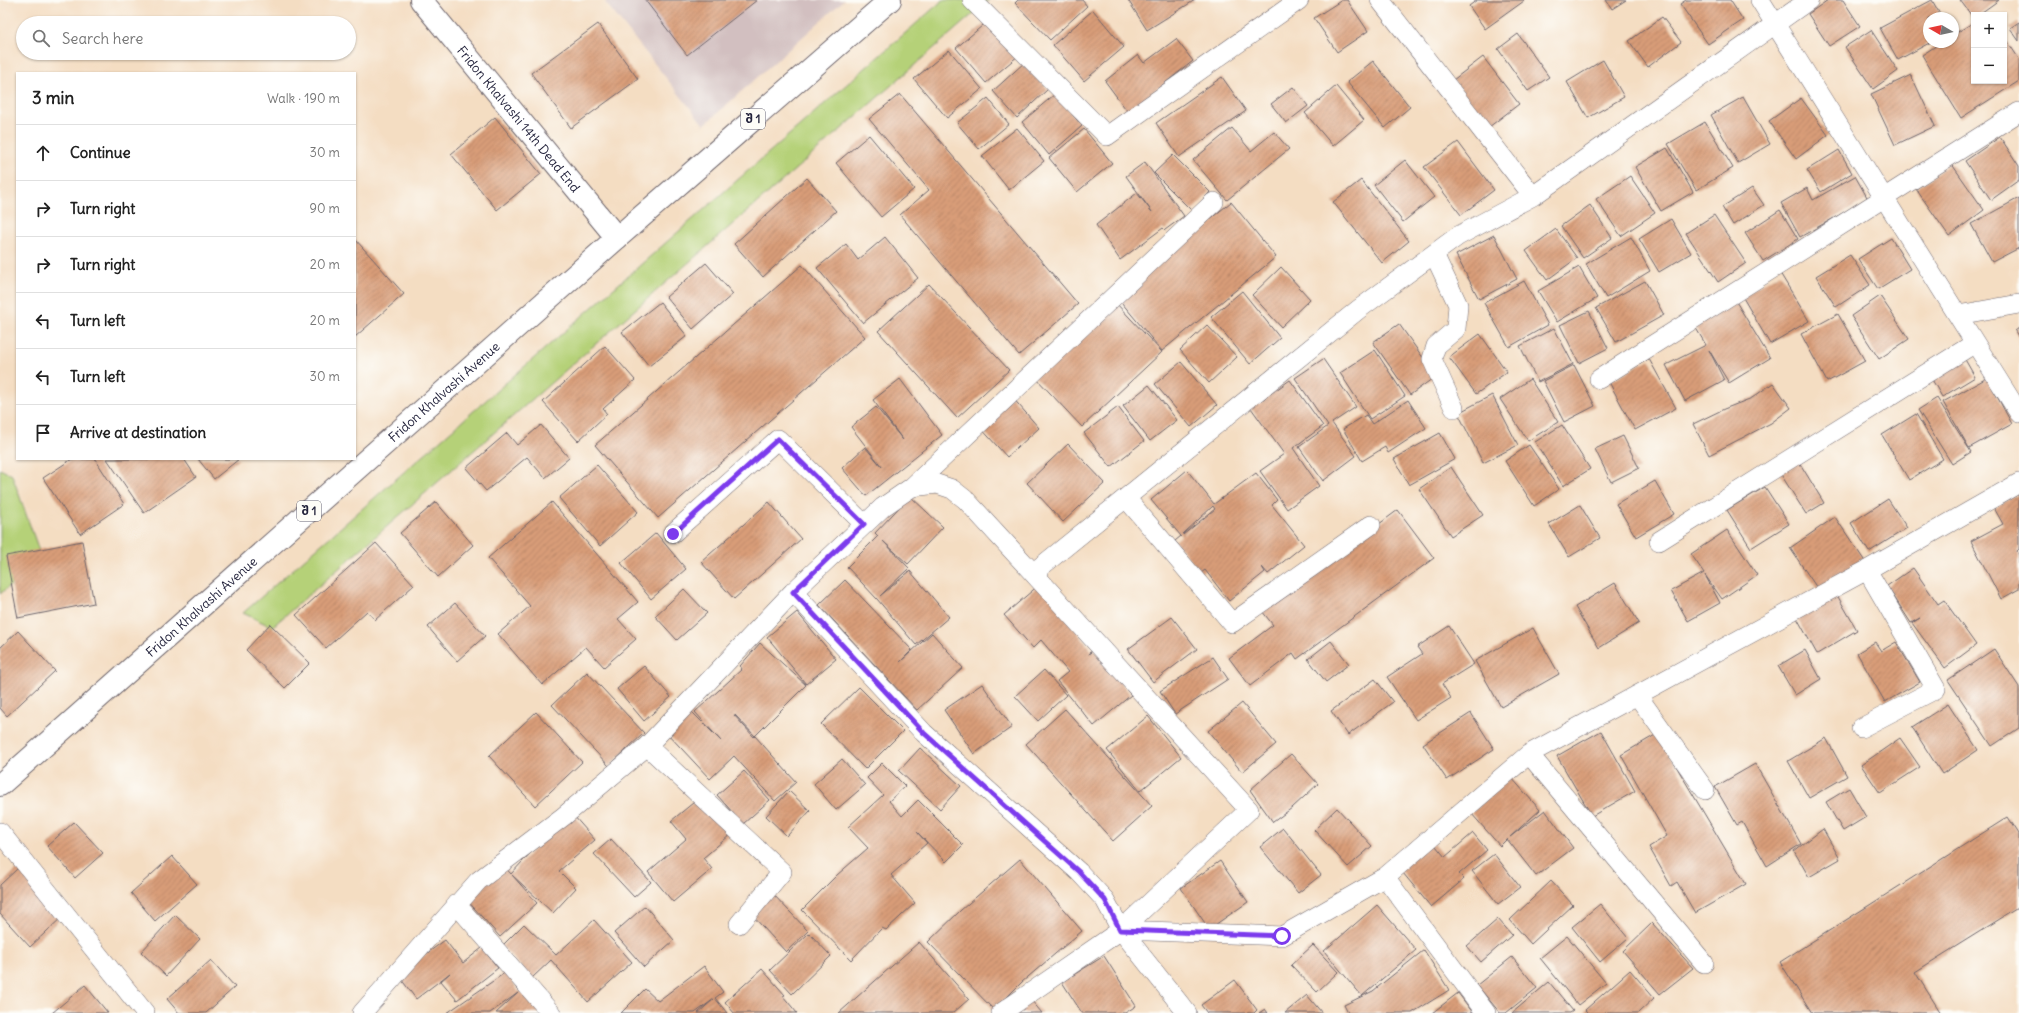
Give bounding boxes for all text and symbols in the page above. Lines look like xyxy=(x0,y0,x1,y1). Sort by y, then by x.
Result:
north arrow xyxy=(1923,12,1959,48)
map controls xyxy=(1971,12,2007,84)
button: + xyxy=(1971,12,2007,48)
search box xyxy=(16,16,356,60)
icon: search xyxy=(30,27,52,49)
text: Search here xyxy=(62,29,143,48)
street label: Fridon Khalvashi 14th Dead End xyxy=(453,43,584,196)
button: − xyxy=(1971,48,2007,84)
text: 3 min xyxy=(32,87,74,109)
text: Walk · 190 m xyxy=(267,90,340,107)
road number: შ 1 xyxy=(741,109,765,129)
icon: ahead xyxy=(32,142,54,164)
text: Continue xyxy=(70,143,131,162)
text: 30 m xyxy=(310,144,340,161)
icon: right xyxy=(32,198,54,220)
text: Turn right xyxy=(70,199,135,218)
text: 90 m xyxy=(309,200,340,217)
icon: right xyxy=(32,254,54,276)
text: Turn right xyxy=(70,255,135,274)
text: 20 m xyxy=(310,256,340,273)
icon: left xyxy=(32,310,54,332)
text: Turn left xyxy=(70,311,125,330)
text: 20 m xyxy=(310,312,340,329)
street label: Fridon Khalvashi Avenue xyxy=(385,338,503,446)
icon: left xyxy=(32,366,54,388)
text: Turn left xyxy=(70,367,125,386)
text: 30 m xyxy=(310,368,340,385)
icon: arrive xyxy=(32,422,54,444)
text: Arrive at destination xyxy=(70,423,206,442)
road number: შ 1 xyxy=(297,501,321,521)
route end xyxy=(664,525,682,543)
street label: Fridon Khalvashi Avenue xyxy=(142,553,261,661)
route start xyxy=(1273,927,1291,945)

